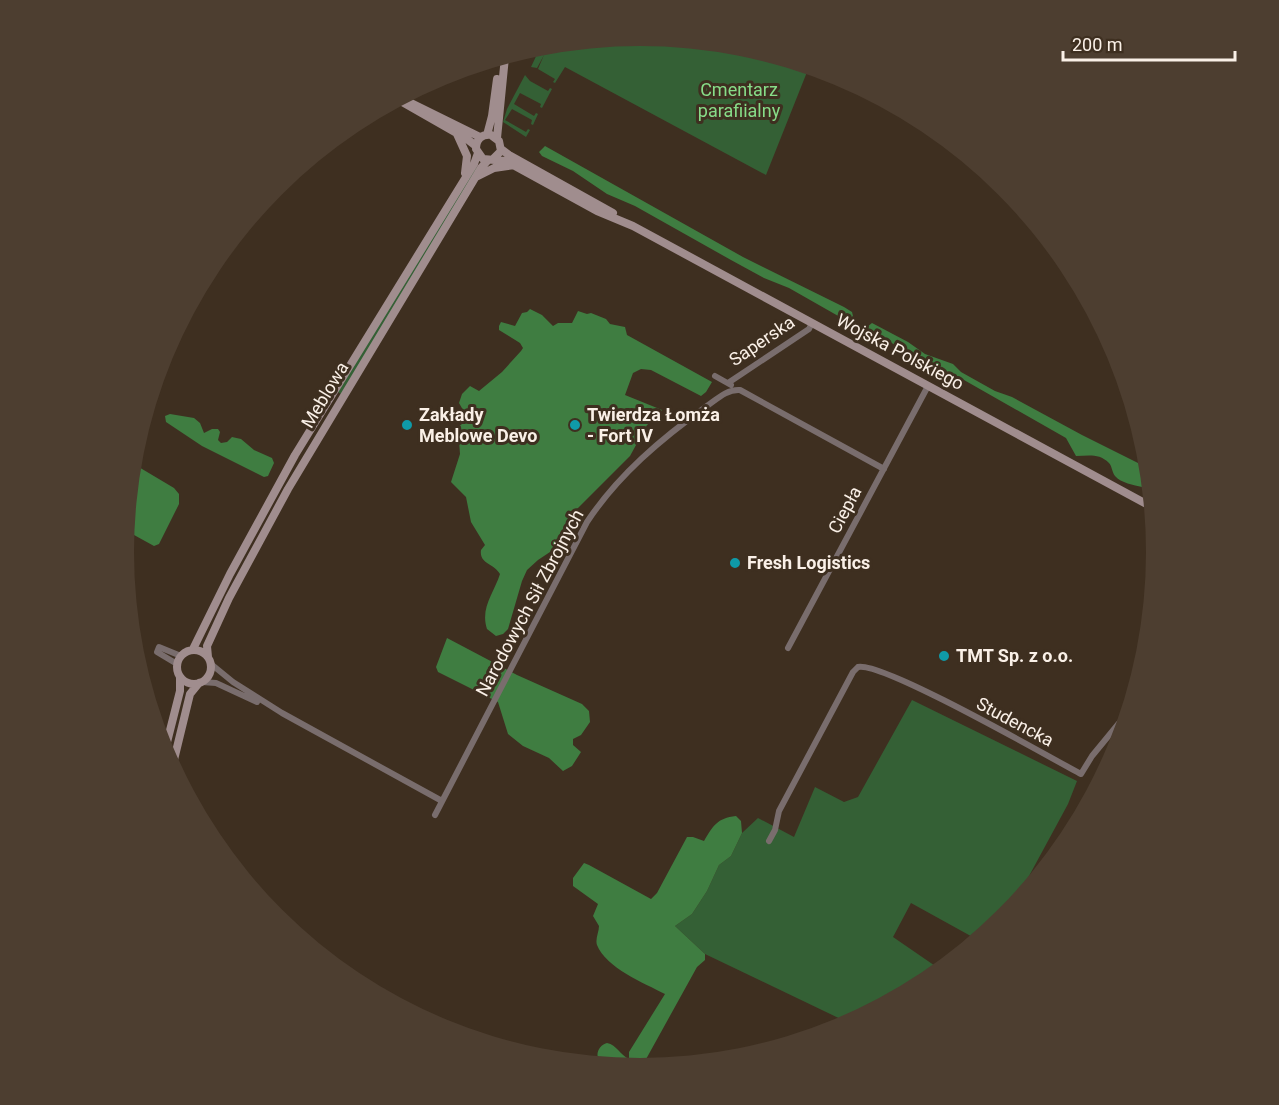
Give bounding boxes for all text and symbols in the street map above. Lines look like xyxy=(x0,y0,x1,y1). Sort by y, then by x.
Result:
scale bar xyxy=(1063,24,1236,62)
text: 200 m xyxy=(1072,34,1123,55)
park label: Cmentarz parafiialny xyxy=(698,79,781,121)
street label: Wojska Polskiego xyxy=(833,309,968,394)
street label: Saperska xyxy=(725,311,798,370)
street label: Meblowa xyxy=(297,358,352,432)
place label: Zakłady Meblowe Devo xyxy=(419,404,537,446)
place label: Twierdza Łomża - Fort IV xyxy=(587,404,720,446)
marker: Zakłady Meblowe Devo xyxy=(400,418,414,432)
marker: Twierdza Łomża - Fort IV xyxy=(568,418,582,432)
street label: Ciepła xyxy=(823,483,866,537)
street label: Narodowych Sił Zbrojnych xyxy=(471,506,588,700)
place label: Fresh Logistics xyxy=(747,552,870,573)
marker: Fresh Logistics xyxy=(728,556,742,570)
place label: TMT Sp. z o.o. xyxy=(956,645,1073,666)
marker: TMT Sp. z o.o. xyxy=(937,649,951,663)
street label: Studencka xyxy=(973,692,1057,751)

